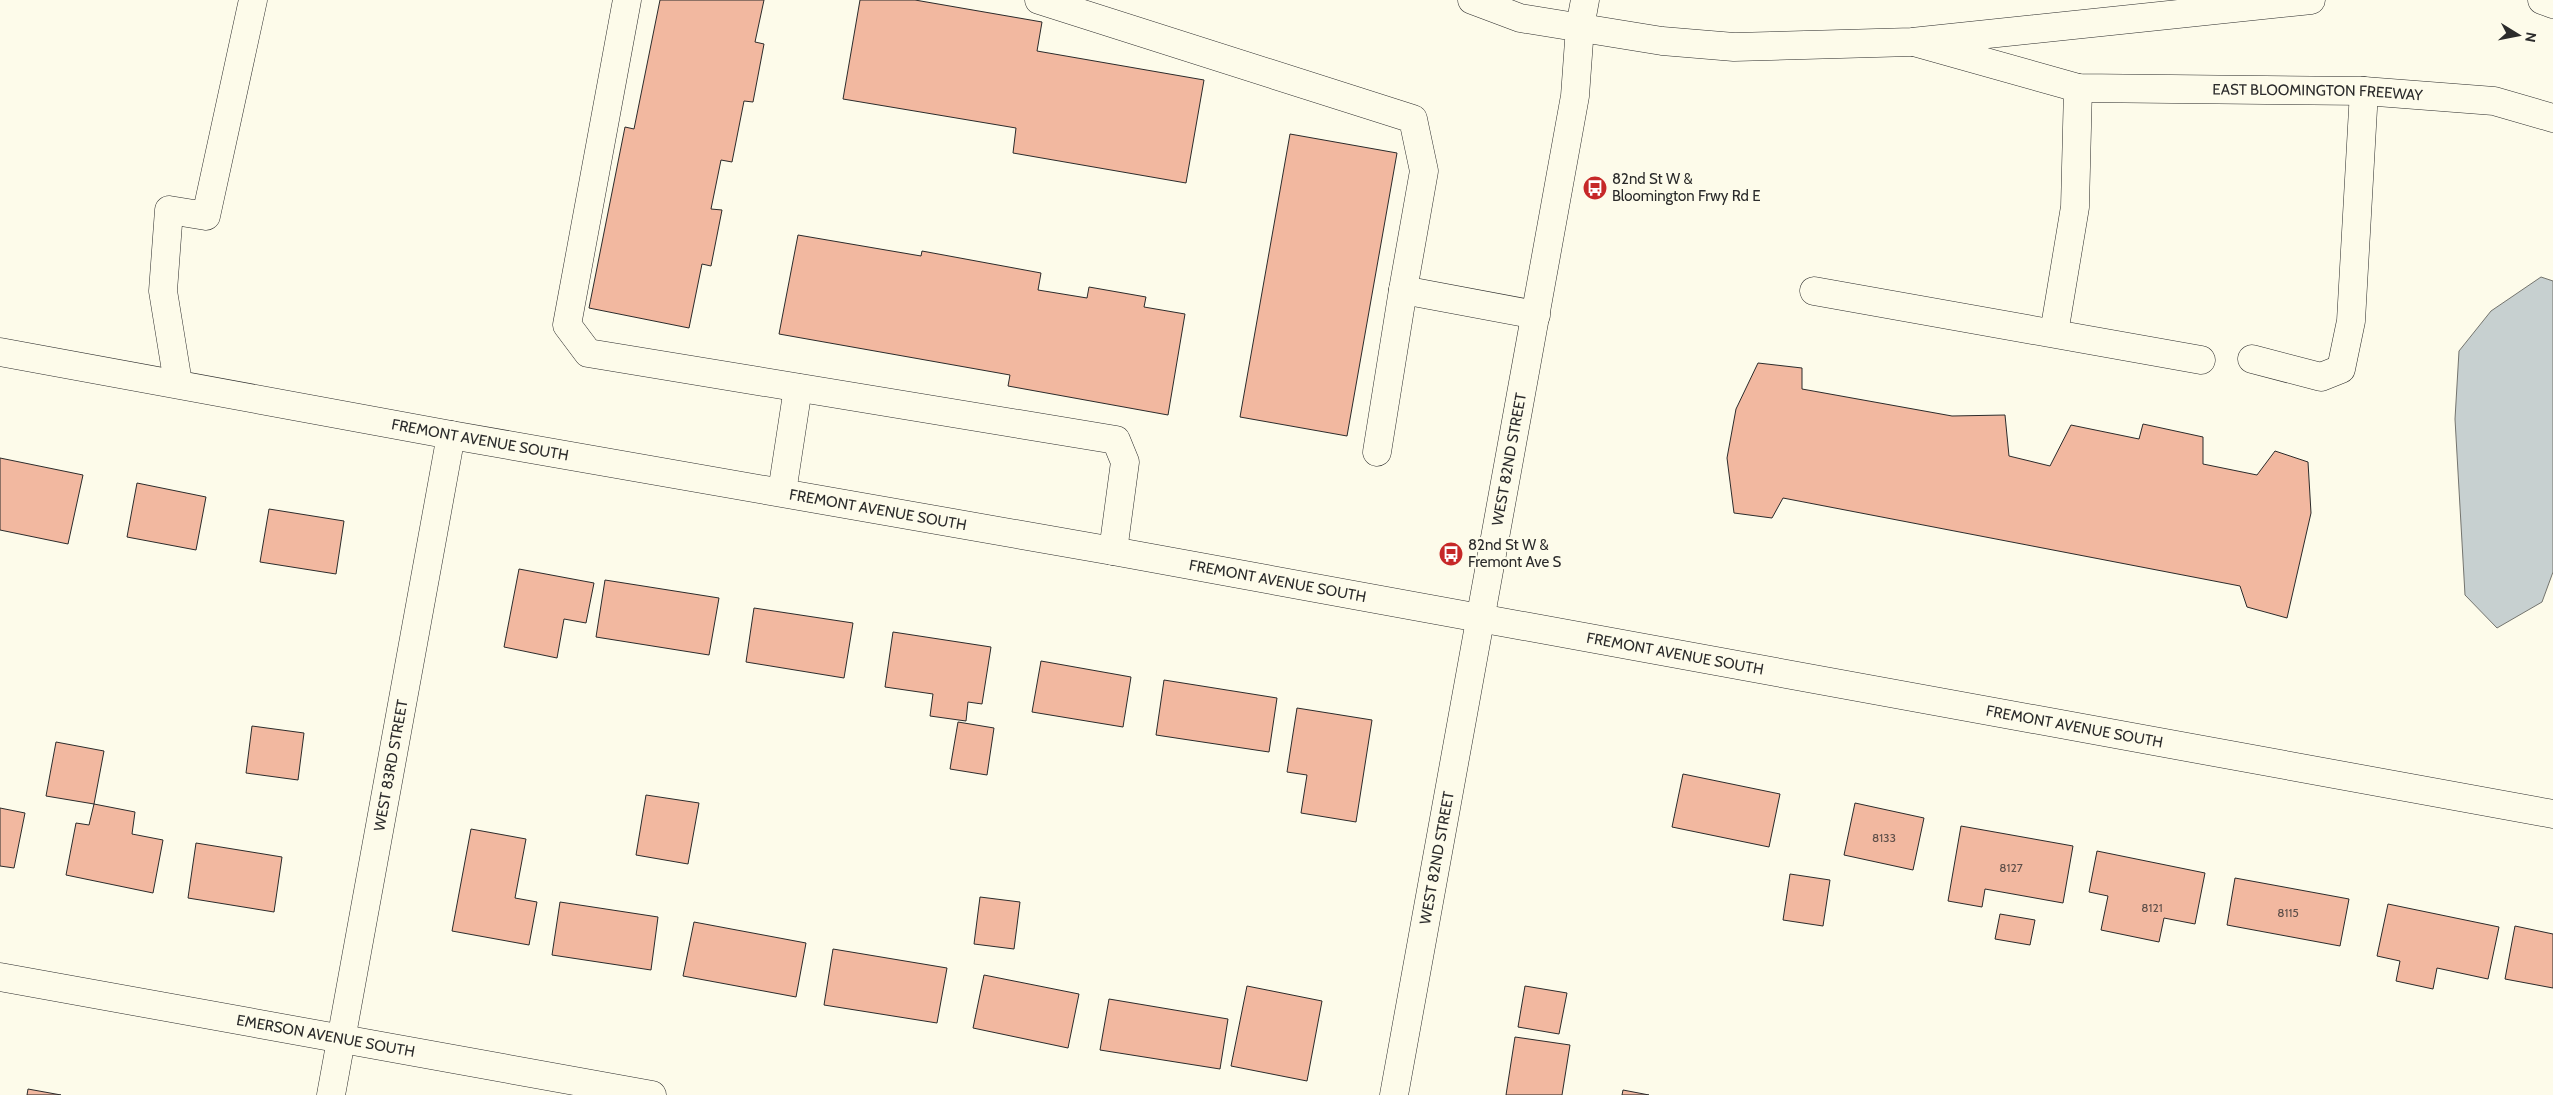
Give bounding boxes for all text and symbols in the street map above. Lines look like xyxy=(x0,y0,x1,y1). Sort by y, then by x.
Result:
north arrow xyxy=(2493,10,2543,60)
text: N xyxy=(2521,31,2541,44)
street label: EAST BLOOMINGTON FREEWAY xyxy=(2212,80,2424,105)
place label: 82nd St W & Bloomington Frwy Rd E xyxy=(1612,170,1761,205)
bus stop icon: 82nd St W & Bloomington Frwy Rd E xyxy=(1582,175,1608,201)
street label: WEST 82ND STREET xyxy=(1488,391,1530,527)
street label: FREMONT AVENUE SOUTH xyxy=(390,415,570,464)
street label: FREMONT AVENUE SOUTH xyxy=(788,485,968,534)
place label: 82nd St W & Fremont Ave S xyxy=(1468,536,1562,571)
bus stop icon: 82nd St W & Fremont Ave S xyxy=(1438,541,1464,567)
street label: FREMONT AVENUE SOUTH xyxy=(1188,556,1368,606)
street label: FREMONT AVENUE SOUTH xyxy=(1585,629,1765,679)
street label: WEST 83RD STREET xyxy=(370,698,412,833)
street label: FREMONT AVENUE SOUTH xyxy=(1984,702,2164,752)
street label: WEST 82ND STREET xyxy=(1416,790,1458,926)
house number: 8133 xyxy=(1872,830,1896,845)
house number: 8127 xyxy=(1999,860,2023,875)
house number: 8121 xyxy=(2141,900,2163,915)
house number: 8115 xyxy=(2277,905,2299,920)
street label: EMERSON AVENUE SOUTH xyxy=(235,1011,416,1061)

